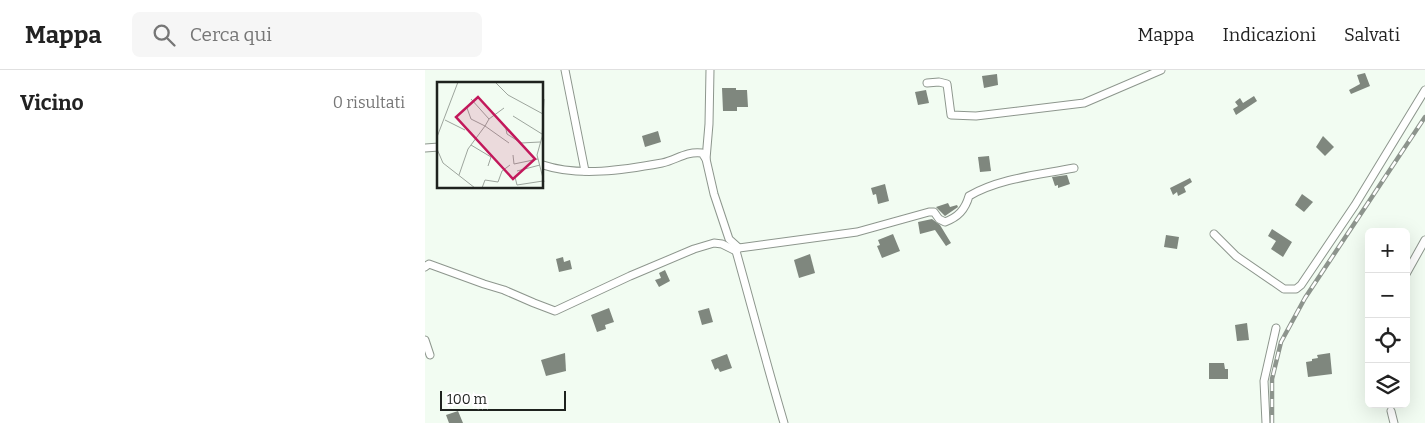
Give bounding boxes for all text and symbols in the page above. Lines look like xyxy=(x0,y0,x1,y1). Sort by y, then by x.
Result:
search box xyxy=(132,12,482,57)
text: Mappa xyxy=(25,21,102,49)
icon: search xyxy=(150,21,178,49)
text: Cerca qui xyxy=(190,23,272,46)
text: Mappa xyxy=(1138,24,1194,46)
text: Indicazioni xyxy=(1222,24,1316,46)
text: Salvati xyxy=(1344,24,1400,46)
inset map xyxy=(437,82,544,189)
text: Vicino xyxy=(20,90,84,116)
text: 0 risultati xyxy=(333,93,405,112)
map controls xyxy=(1365,228,1410,408)
button: + xyxy=(1365,228,1410,273)
button: − xyxy=(1365,273,1410,318)
button: locate xyxy=(1365,318,1410,363)
button: layers xyxy=(1365,363,1410,408)
scale bar xyxy=(440,388,566,411)
text: 100 m xyxy=(447,391,487,408)

